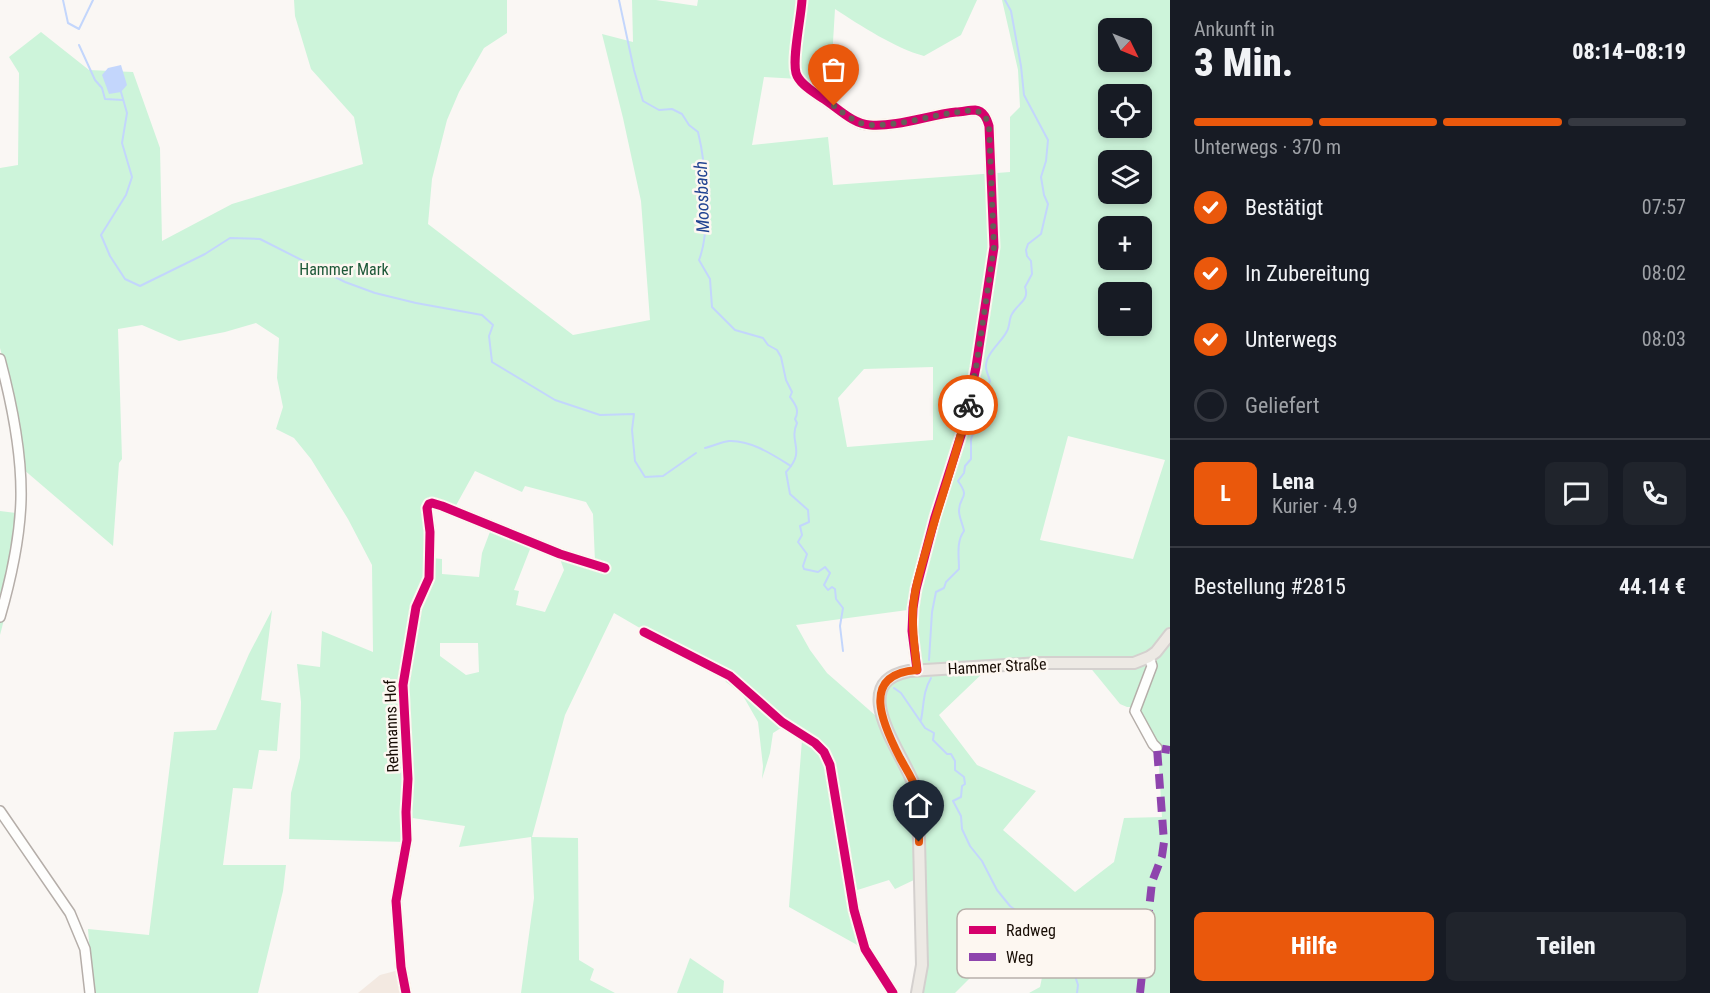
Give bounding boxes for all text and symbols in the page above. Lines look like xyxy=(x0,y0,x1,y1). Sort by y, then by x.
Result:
text: Ankunft in xyxy=(1194,17,1275,41)
north arrow xyxy=(1098,18,1152,72)
map controls xyxy=(1098,18,1152,336)
text: 08:14–08:19 xyxy=(1572,39,1686,64)
text: 3 Min. xyxy=(1194,40,1293,86)
pin xyxy=(808,44,859,106)
icon: bag xyxy=(817,53,850,86)
button: locate xyxy=(1098,84,1152,138)
text: Unterwegs · 370 m xyxy=(1194,135,1341,159)
button: layers xyxy=(1098,150,1152,204)
water label: Moosbach xyxy=(690,161,713,233)
icon: check xyxy=(1194,191,1227,224)
text: Bestätigt xyxy=(1245,195,1323,220)
text: 07:57 xyxy=(1642,195,1686,219)
button: + xyxy=(1098,216,1152,270)
icon: check xyxy=(1194,257,1227,290)
park label: Hammer Mark xyxy=(299,260,390,279)
text: In Zubereitung xyxy=(1245,261,1370,286)
text: 08:02 xyxy=(1642,261,1686,285)
button: − xyxy=(1098,282,1152,336)
icon: check xyxy=(1194,323,1227,356)
text: Unterwegs xyxy=(1245,327,1337,352)
text: 08:03 xyxy=(1642,327,1686,351)
courier xyxy=(938,375,998,435)
icon: bike xyxy=(952,389,985,422)
text: Geliefert xyxy=(1245,393,1320,418)
button: chat xyxy=(1545,462,1608,525)
button: phone xyxy=(1623,462,1686,525)
text: Lena xyxy=(1272,469,1314,494)
text: L xyxy=(1220,481,1231,506)
text: Kurier · 4.9 xyxy=(1272,494,1358,518)
text: Bestellung #2815 xyxy=(1194,574,1346,599)
text: 44.14 € xyxy=(1619,574,1686,599)
street label: Hammer Straße xyxy=(947,654,1047,679)
street label: Rehmanns Hof xyxy=(380,679,403,773)
pin xyxy=(893,780,944,842)
icon: home xyxy=(902,789,935,822)
legend xyxy=(957,909,1155,978)
button: Hilfe xyxy=(1194,912,1434,981)
button: Teilen xyxy=(1446,912,1686,981)
text: Radweg xyxy=(1006,921,1056,940)
text: Weg xyxy=(1006,948,1033,967)

